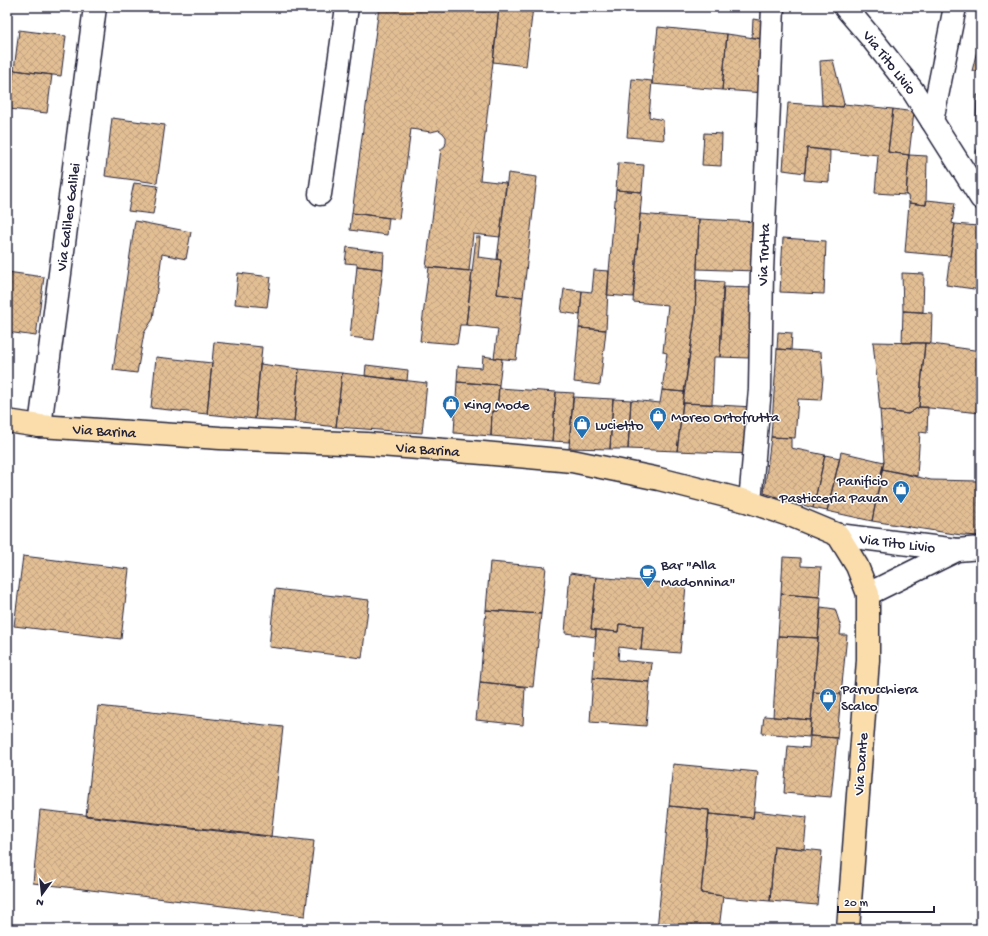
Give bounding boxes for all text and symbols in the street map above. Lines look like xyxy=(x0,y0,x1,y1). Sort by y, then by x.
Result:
street label: Via Tito Livio xyxy=(857,27,919,99)
street label: Via Galileo Galilei xyxy=(53,162,85,273)
street label: Via Trutta xyxy=(755,222,775,287)
shop icon: King Mode xyxy=(441,394,461,419)
place label: King Mode xyxy=(464,397,530,415)
shop icon: Moreo Ortofrutta xyxy=(648,406,668,431)
place label: Moreo Ortofrutta xyxy=(671,409,780,427)
shop icon: Lucietto xyxy=(572,414,592,439)
place label: Lucietto xyxy=(595,417,644,435)
street label: Via Barina xyxy=(71,421,137,443)
street label: Via Barina xyxy=(394,439,461,462)
place label: Panificio Pasticceria Pavan xyxy=(778,473,888,508)
shop icon: Panificio Pasticceria Pavan xyxy=(891,479,911,504)
street label: Via Tito Livio xyxy=(857,531,937,558)
place label: Bar "Alla Madonnina" xyxy=(660,557,736,592)
cafe icon: Bar "Alla Madonnina" xyxy=(638,563,658,588)
place label: Parrucchiera Scalco xyxy=(840,681,919,716)
shop icon: Parrucchiera Scalco xyxy=(818,687,838,712)
street label: Via Dante xyxy=(851,732,873,797)
north arrow xyxy=(22,874,62,914)
scale bar xyxy=(838,888,934,914)
text: N xyxy=(35,895,45,908)
text: 20 m xyxy=(844,897,869,911)

